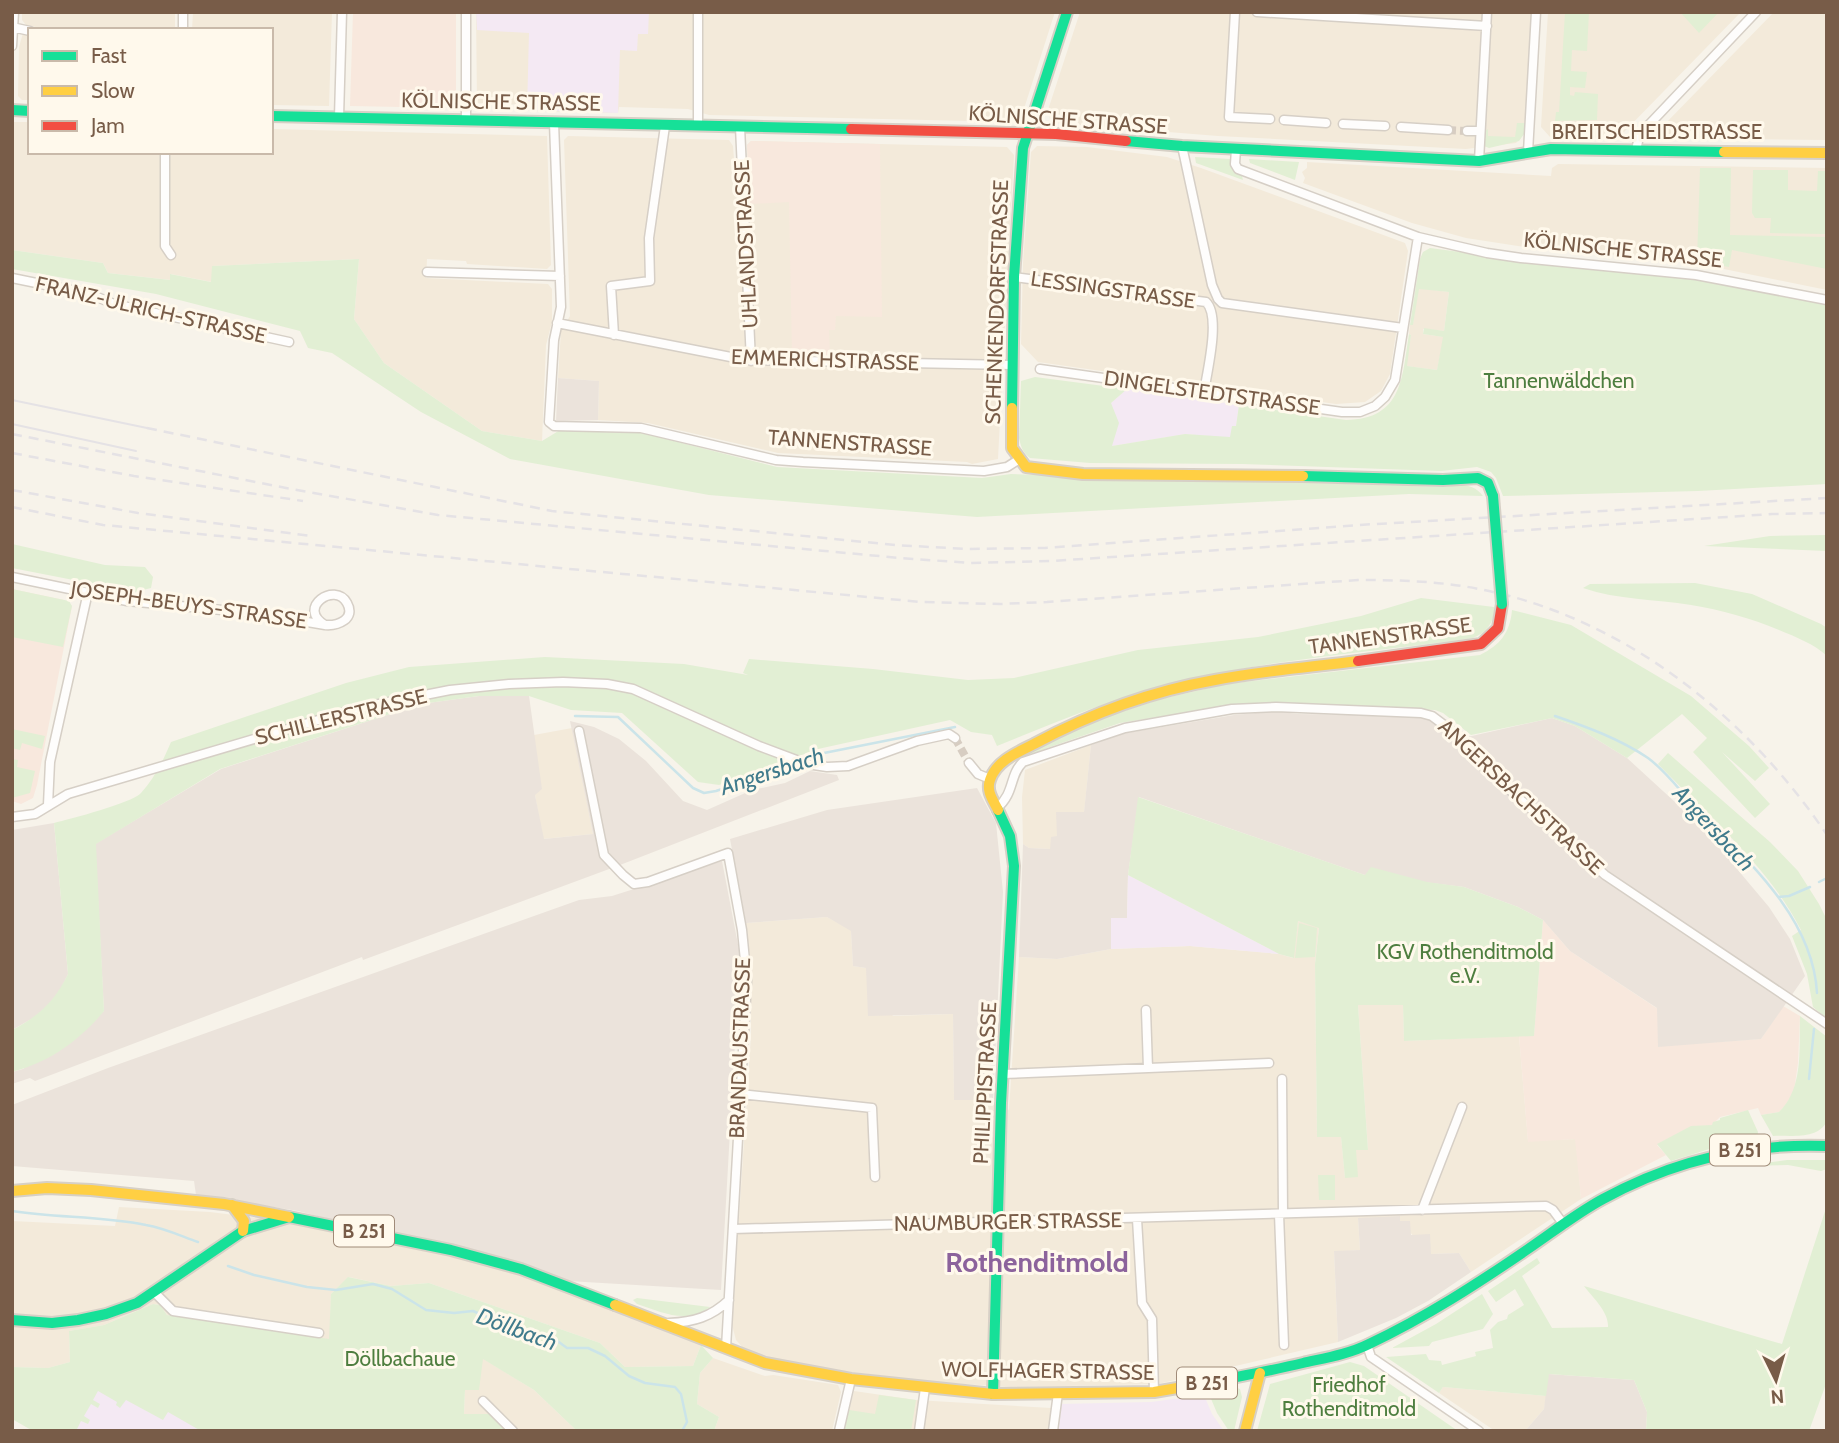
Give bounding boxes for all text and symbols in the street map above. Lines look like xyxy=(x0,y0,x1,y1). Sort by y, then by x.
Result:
legend xyxy=(28,28,273,154)
text: Fast xyxy=(91,43,127,68)
text: Slow xyxy=(91,78,135,103)
street label: KÖLNISCHE STRASSE xyxy=(401,87,601,116)
street label: KÖLNISCHE STRASSE xyxy=(968,100,1169,139)
text: Jam xyxy=(90,113,125,138)
street label: BREITSCHEIDSTRASSE xyxy=(1552,119,1762,144)
street label: UHLANDSTRASSE xyxy=(729,159,762,329)
street label: SCHENKENDORFSTRASSE xyxy=(980,179,1013,425)
street label: KÖLNISCHE STRASSE xyxy=(1522,227,1724,272)
street label: LESSINGSTRASSE xyxy=(1029,266,1197,313)
street label: FRANZ-ULRICH-STRASSE xyxy=(33,271,269,348)
street label: EMMERICHSTRASSE xyxy=(731,344,920,375)
street label: DINGELSTEDTSTRASSE xyxy=(1102,365,1322,420)
park label: Tannenwäldchen xyxy=(1484,368,1634,393)
street label: TANNENSTRASSE xyxy=(767,424,933,461)
street label: JOSEPH-BEUYS-STRASSE xyxy=(68,575,309,633)
street label: TANNENSTRASSE xyxy=(1307,612,1473,659)
street label: SCHILLERSTRASSE xyxy=(252,683,429,750)
street label: ANGERSBACHSTRASSE xyxy=(1434,714,1609,880)
water label: Angersbach xyxy=(716,741,827,801)
water label: Angersbach xyxy=(1666,778,1761,877)
park label: KGV Rothenditmold e.V. xyxy=(1376,939,1554,988)
street label: BRANDAUSTRASSE xyxy=(724,957,755,1139)
street label: PHILIPPISTRASSE xyxy=(968,1001,1001,1165)
road number: B 251 xyxy=(1710,1134,1770,1166)
street label: NAUMBURGER STRASSE xyxy=(894,1207,1122,1236)
road number: B 251 xyxy=(334,1216,394,1246)
district label: Rothenditmold xyxy=(945,1245,1129,1279)
water label: Döllbach xyxy=(473,1302,561,1356)
north arrow xyxy=(1741,1345,1811,1415)
park label: Döllbachaue xyxy=(344,1346,456,1371)
street label: WOLFHAGER STRASSE xyxy=(941,1356,1155,1385)
road number: B 251 xyxy=(1177,1368,1237,1399)
park label: Friedhof Rothenditmold xyxy=(1282,1372,1416,1421)
text: N xyxy=(1770,1384,1785,1408)

